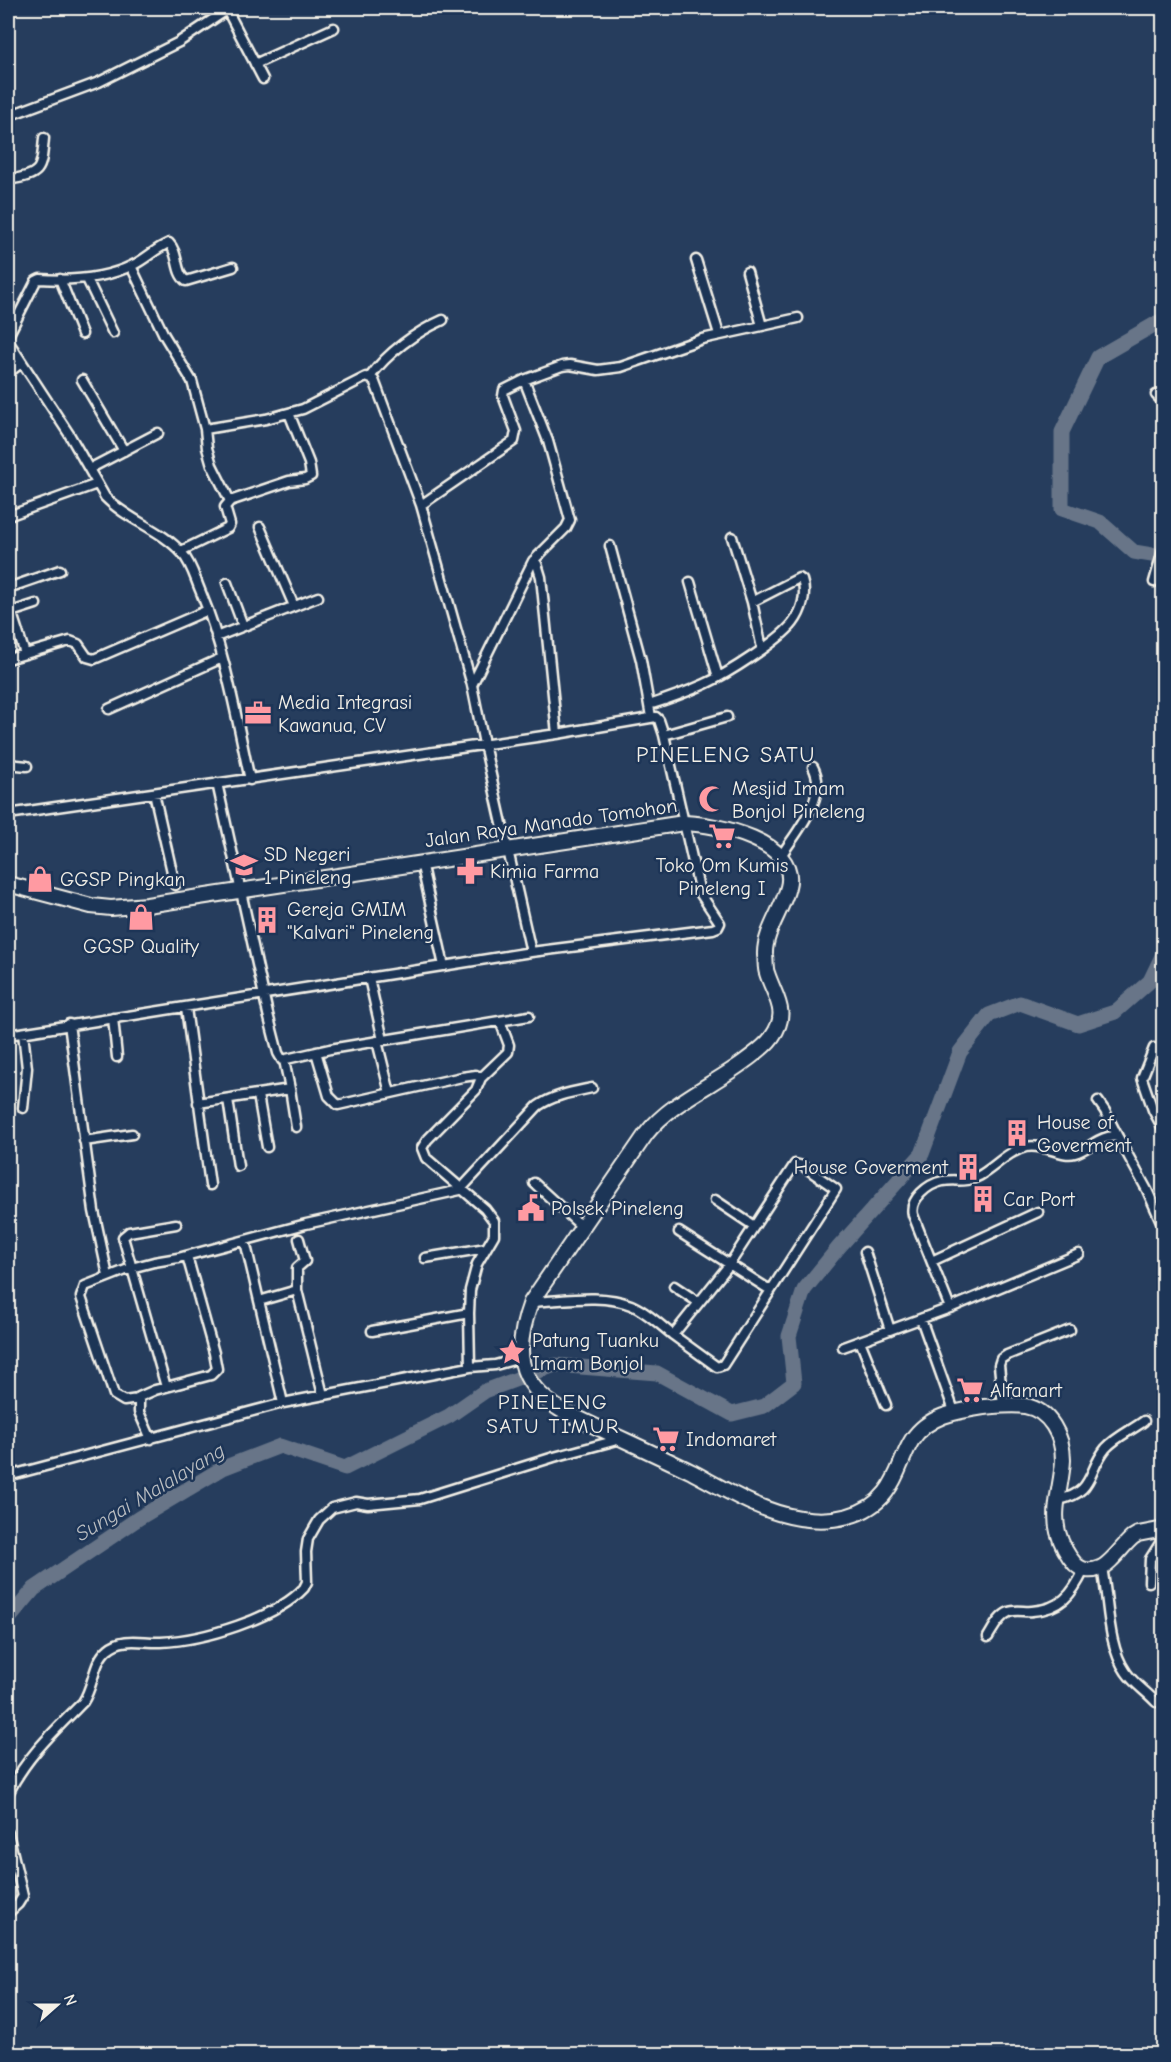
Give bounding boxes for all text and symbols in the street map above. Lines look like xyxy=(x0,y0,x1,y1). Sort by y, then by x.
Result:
place label: Media Integrasi Kawanua, CV xyxy=(278,691,412,737)
office icon: Media Integrasi Kawanua, CV xyxy=(243,698,273,728)
district label: PINELENG SATU xyxy=(636,742,816,768)
place label: Mesjid Imam Bonjol Pineleng xyxy=(732,777,865,823)
mosque icon: Mesjid Imam Bonjol Pineleng xyxy=(697,784,727,814)
street label: Jalan Raya Manado Tomohon xyxy=(423,794,679,852)
supermarket icon: Toko Om Kumis Pineleng I xyxy=(707,821,737,851)
place label: SD Negeri 1 Pineleng xyxy=(264,843,351,889)
school or university icon: SD Negeri 1 Pineleng xyxy=(229,850,259,880)
place label: Toko Om Kumis Pineleng I xyxy=(656,854,788,900)
pharmacy icon: Kimia Farma xyxy=(455,856,485,886)
place label: Kimia Farma xyxy=(490,860,599,883)
shop icon: GGSP Pingkan xyxy=(25,864,55,894)
place label: GGSP Pingkan xyxy=(60,868,186,891)
place label: Gereja GMIM "Kalvari" Pineleng xyxy=(287,898,434,944)
shop icon: GGSP Quality xyxy=(126,902,156,932)
building icon: Gereja GMIM "Kalvari" Pineleng xyxy=(252,905,282,935)
place label: GGSP Quality xyxy=(83,935,199,958)
place label: House of Goverment xyxy=(1037,1111,1132,1157)
building icon: House of Goverment xyxy=(1002,1118,1032,1148)
building icon: House Goverment xyxy=(953,1152,983,1182)
place label: House Goverment xyxy=(794,1156,949,1179)
building icon: Car Port xyxy=(968,1184,998,1214)
place label: Car Port xyxy=(1003,1188,1076,1211)
public building icon: Polsek Pineleng xyxy=(516,1193,546,1223)
place label: Polsek Pineleng xyxy=(551,1197,684,1220)
place label: Patung Tuanku Imam Bonjol xyxy=(532,1329,659,1375)
place icon: Patung Tuanku Imam Bonjol xyxy=(497,1337,527,1367)
supermarket icon: Alfamart xyxy=(955,1375,985,1405)
place label: Alfamart xyxy=(990,1379,1063,1402)
district label: PINELENG SATU TIMUR xyxy=(486,1390,620,1438)
supermarket icon: Indomaret xyxy=(651,1424,681,1454)
place label: Indomaret xyxy=(686,1428,778,1451)
water label: Sungai Malalayang xyxy=(71,1438,229,1546)
north arrow xyxy=(27,1975,87,2035)
text: N xyxy=(60,1992,80,2008)

